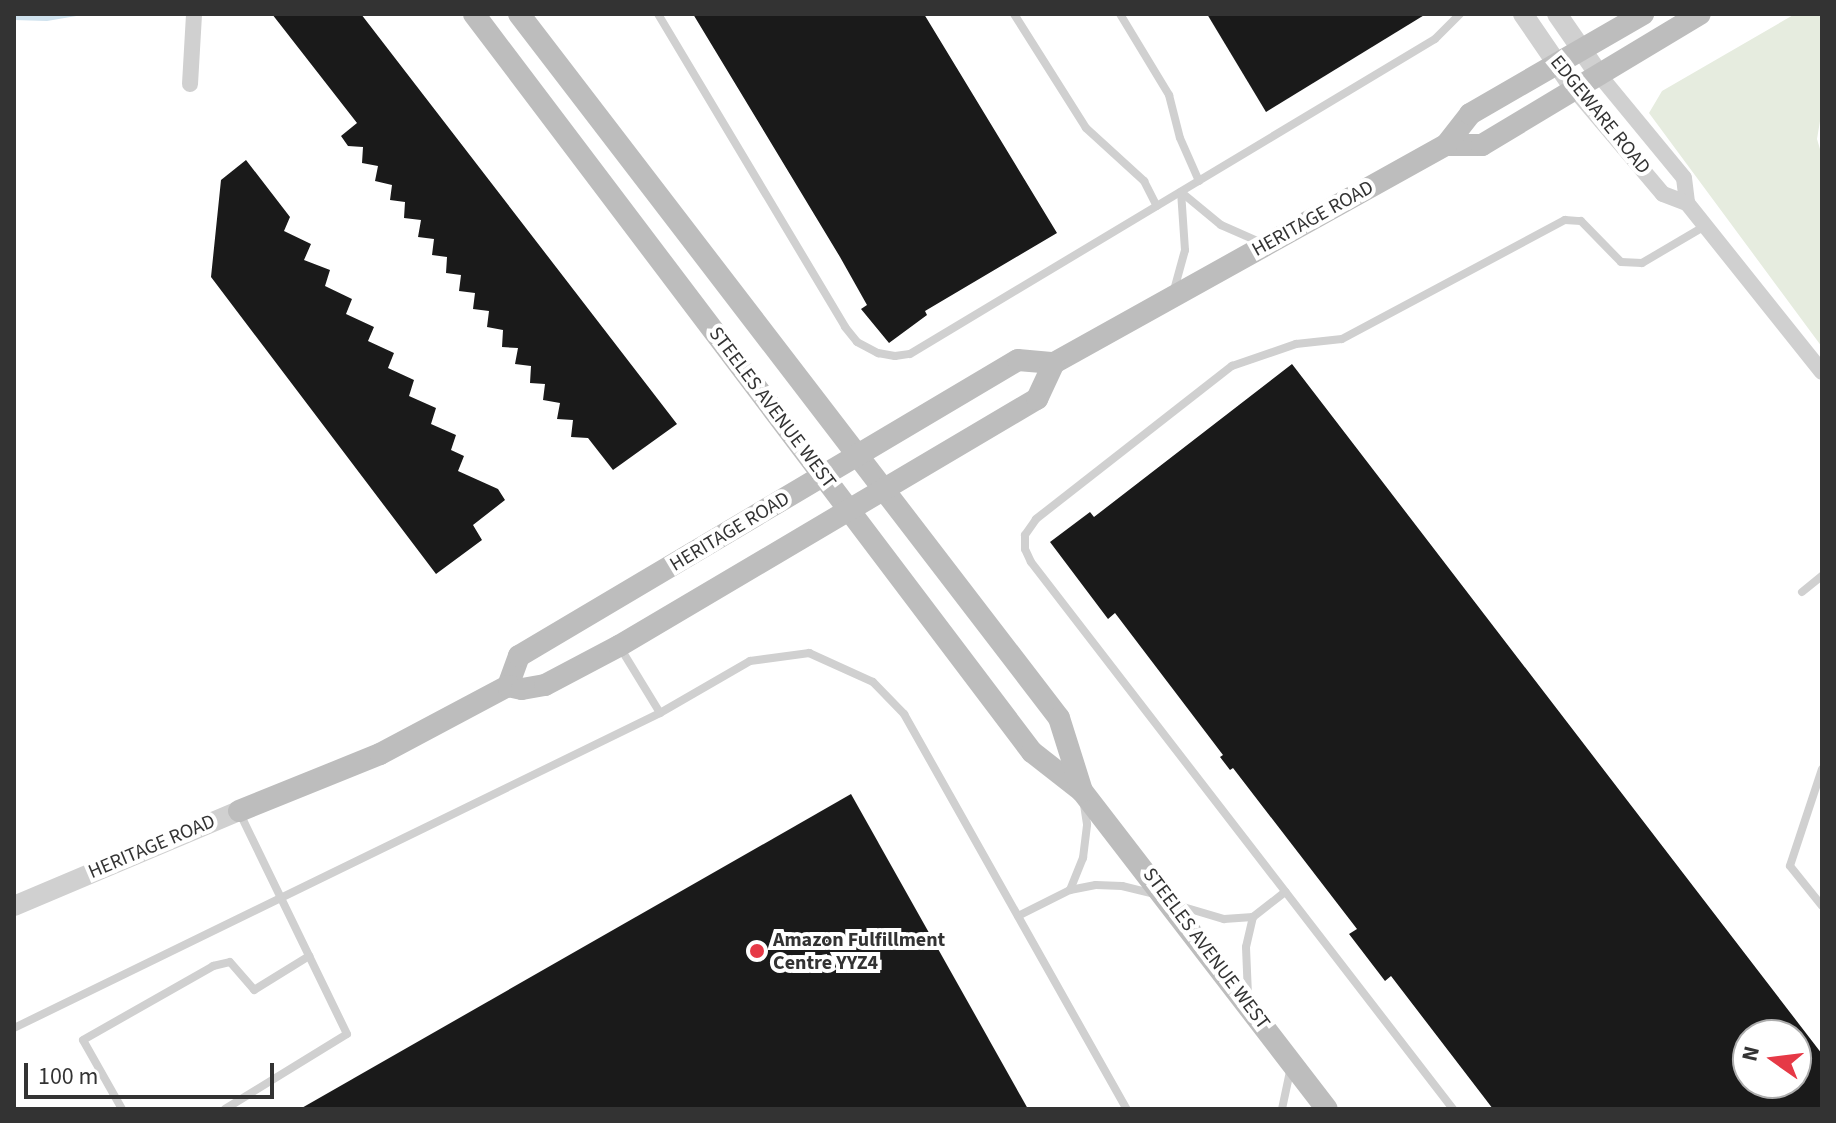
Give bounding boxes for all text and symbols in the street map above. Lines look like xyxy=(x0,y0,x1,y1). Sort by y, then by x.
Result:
street label: EDGEWARE ROAD xyxy=(1545,51,1655,179)
street label: HERITAGE ROAD xyxy=(1248,176,1378,262)
street label: STEELES AVENUE WEST xyxy=(703,322,841,494)
street label: HERITAGE ROAD xyxy=(666,487,794,577)
street label: HERITAGE ROAD xyxy=(85,810,219,884)
street label: STEELES AVENUE WEST xyxy=(1137,863,1275,1035)
place label: Amazon Fulfillment Centre YYZ4 xyxy=(773,928,945,975)
marker: Amazon Fulfillment Centre YYZ4 xyxy=(748,942,766,960)
north arrow xyxy=(1732,1019,1812,1099)
text: N xyxy=(1733,1043,1768,1065)
scale bar xyxy=(28,1047,278,1097)
text: 100 m xyxy=(38,1059,98,1094)

